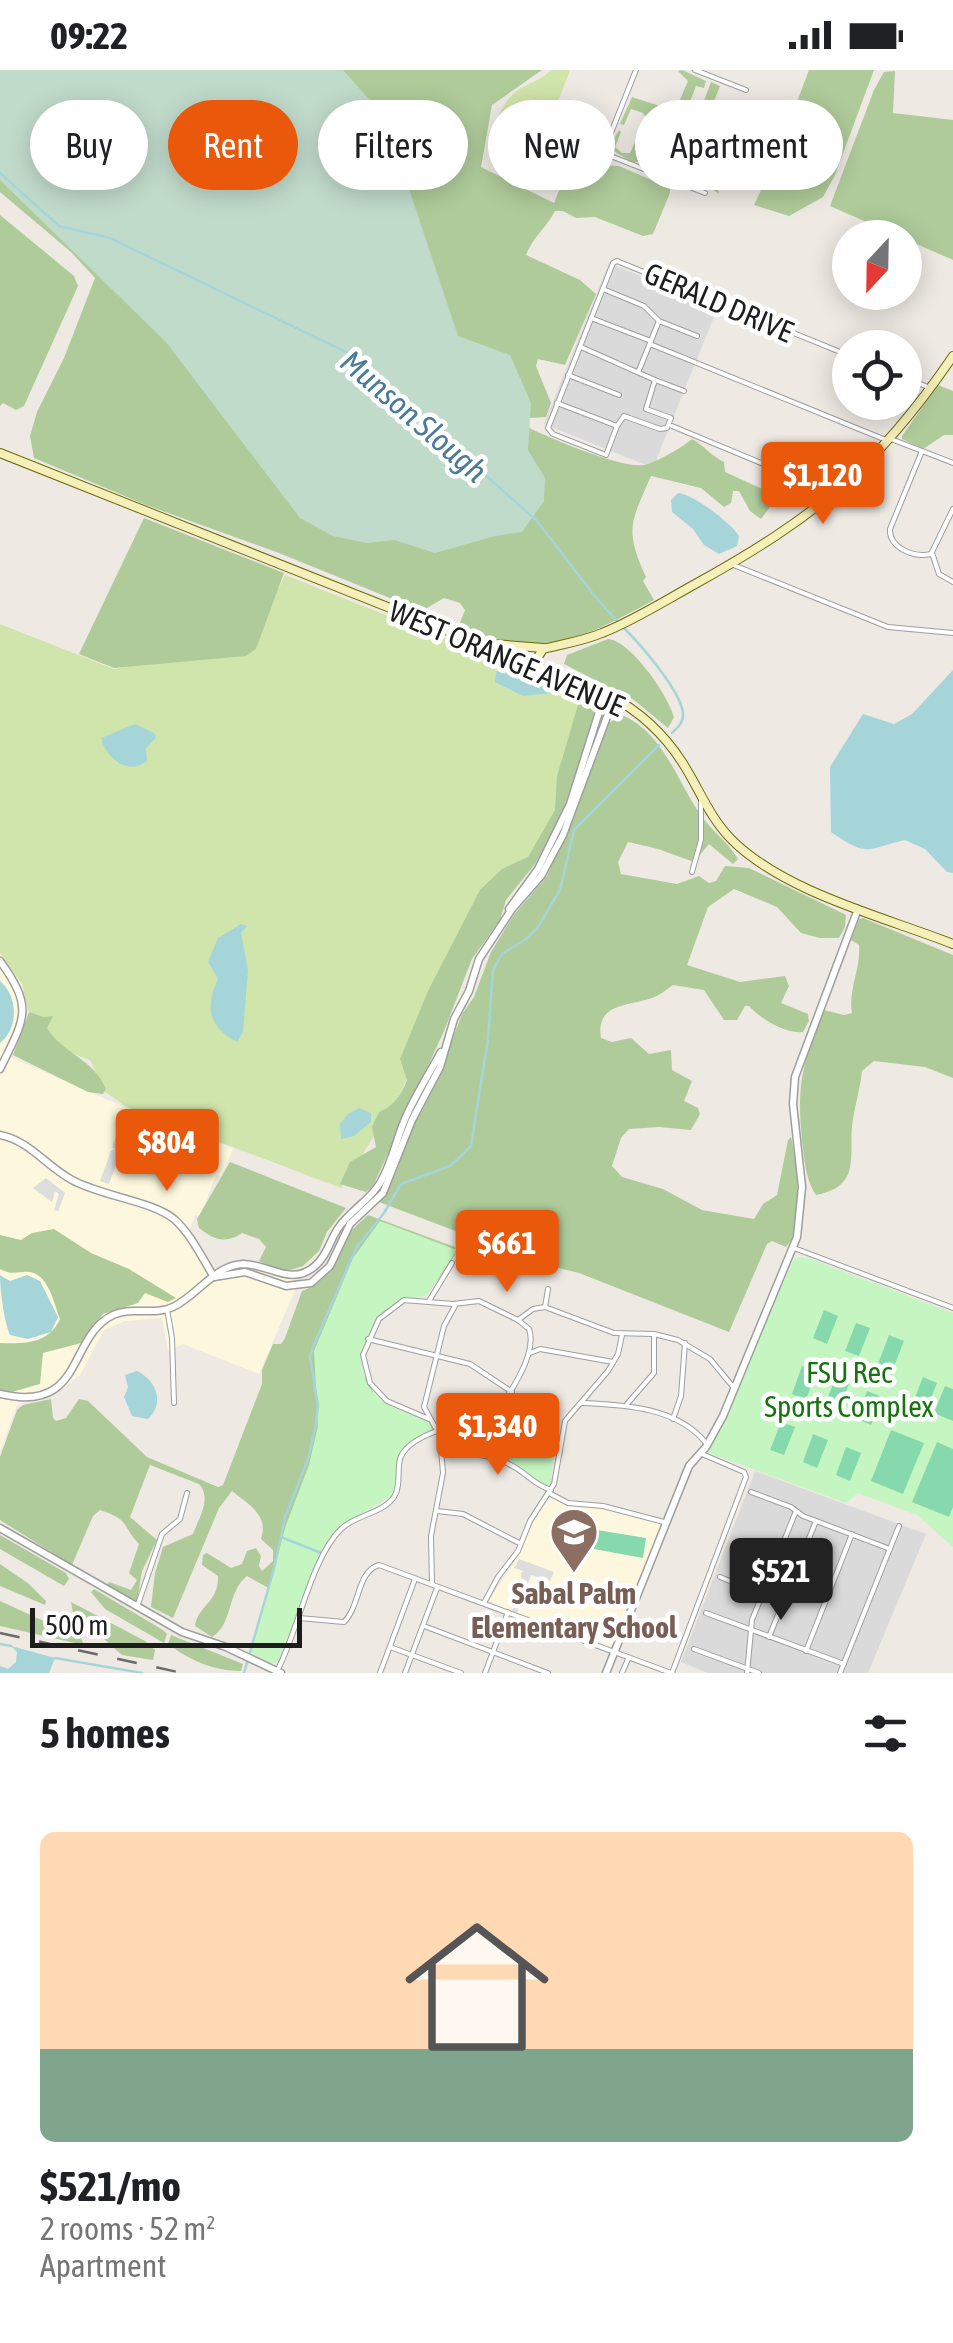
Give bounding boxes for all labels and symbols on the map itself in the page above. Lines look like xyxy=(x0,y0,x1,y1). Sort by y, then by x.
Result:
north arrow xyxy=(832,220,922,310)
street label: GERALD DRIVE xyxy=(640,256,798,349)
water label: Munson Slough xyxy=(333,343,495,489)
pin: $1,120 xyxy=(742,442,904,527)
street label: WEST ORANGE AVENUE xyxy=(384,593,630,723)
pin: $804 xyxy=(108,1109,226,1194)
pin: $661 xyxy=(448,1210,566,1295)
park label: FSU Rec Sports Complex xyxy=(764,1355,934,1423)
pin: $1,340 xyxy=(417,1393,579,1478)
school or university icon: Sabal Palm Elementary School xyxy=(548,1506,600,1574)
pin: $521 xyxy=(722,1538,840,1623)
place label: Sabal Palm Elementary School xyxy=(471,1576,678,1644)
scale bar xyxy=(30,1603,302,1648)

